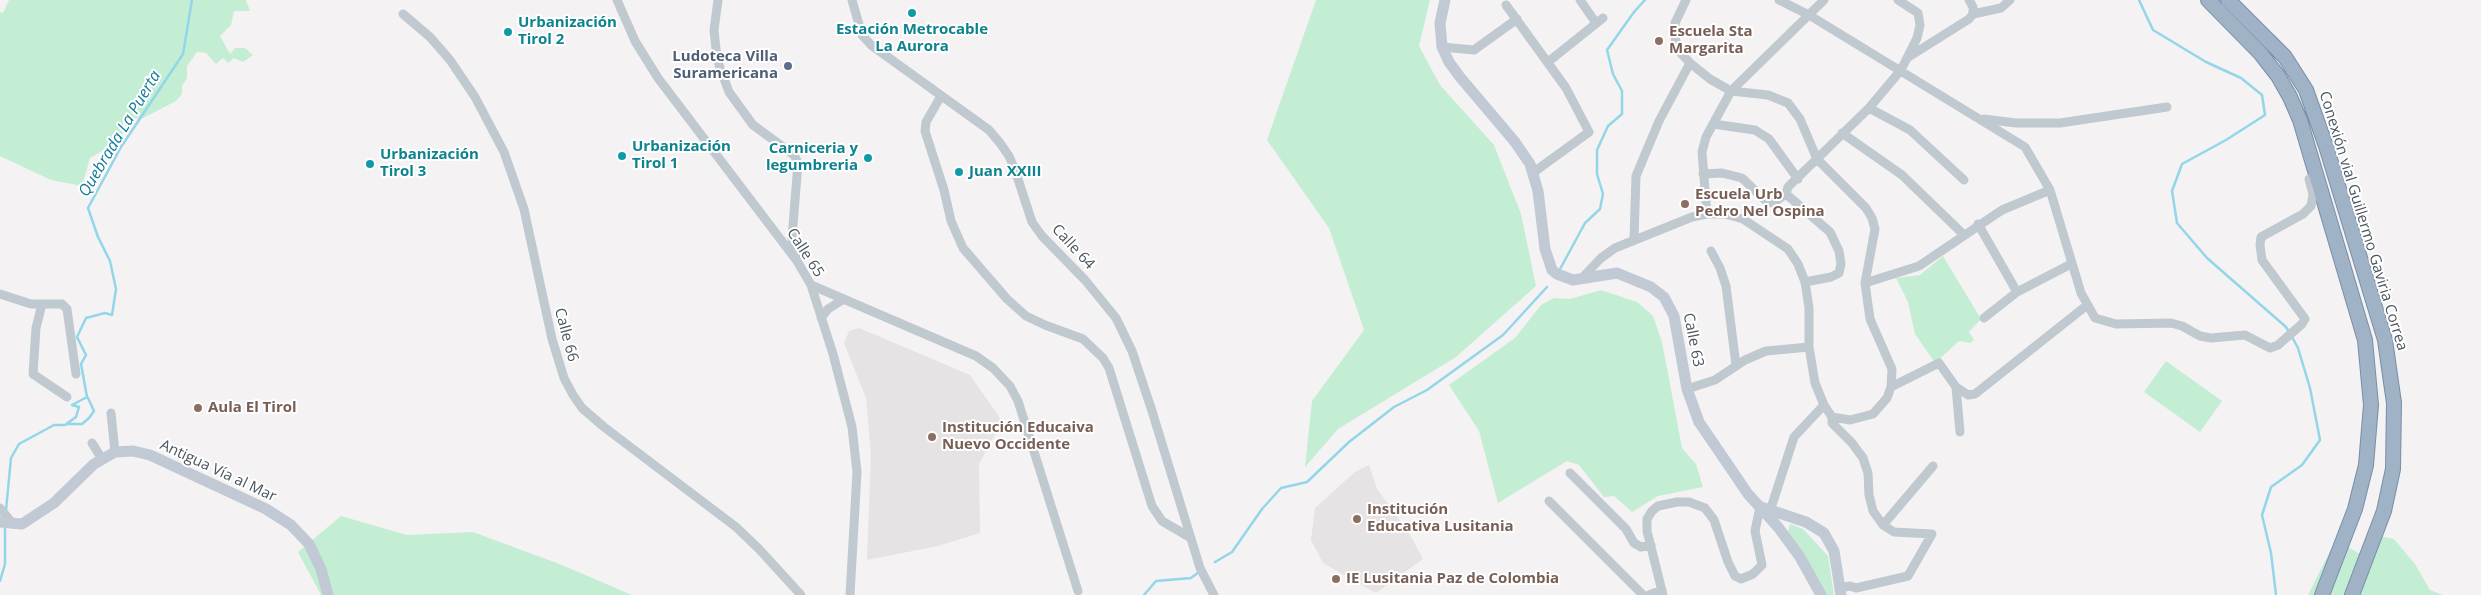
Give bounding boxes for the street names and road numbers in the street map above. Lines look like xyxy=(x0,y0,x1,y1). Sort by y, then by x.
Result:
street label: Conexión vial Guillermo Gaviria Correa xyxy=(2315,89,2411,353)
street label: Calle 64 xyxy=(1048,221,1098,273)
street label: Calle 65 xyxy=(783,225,827,281)
street label: Calle 66 xyxy=(550,306,582,364)
street label: Calle 63 xyxy=(1679,311,1707,369)
street label: Antigua Vía al Mar xyxy=(157,436,279,506)

